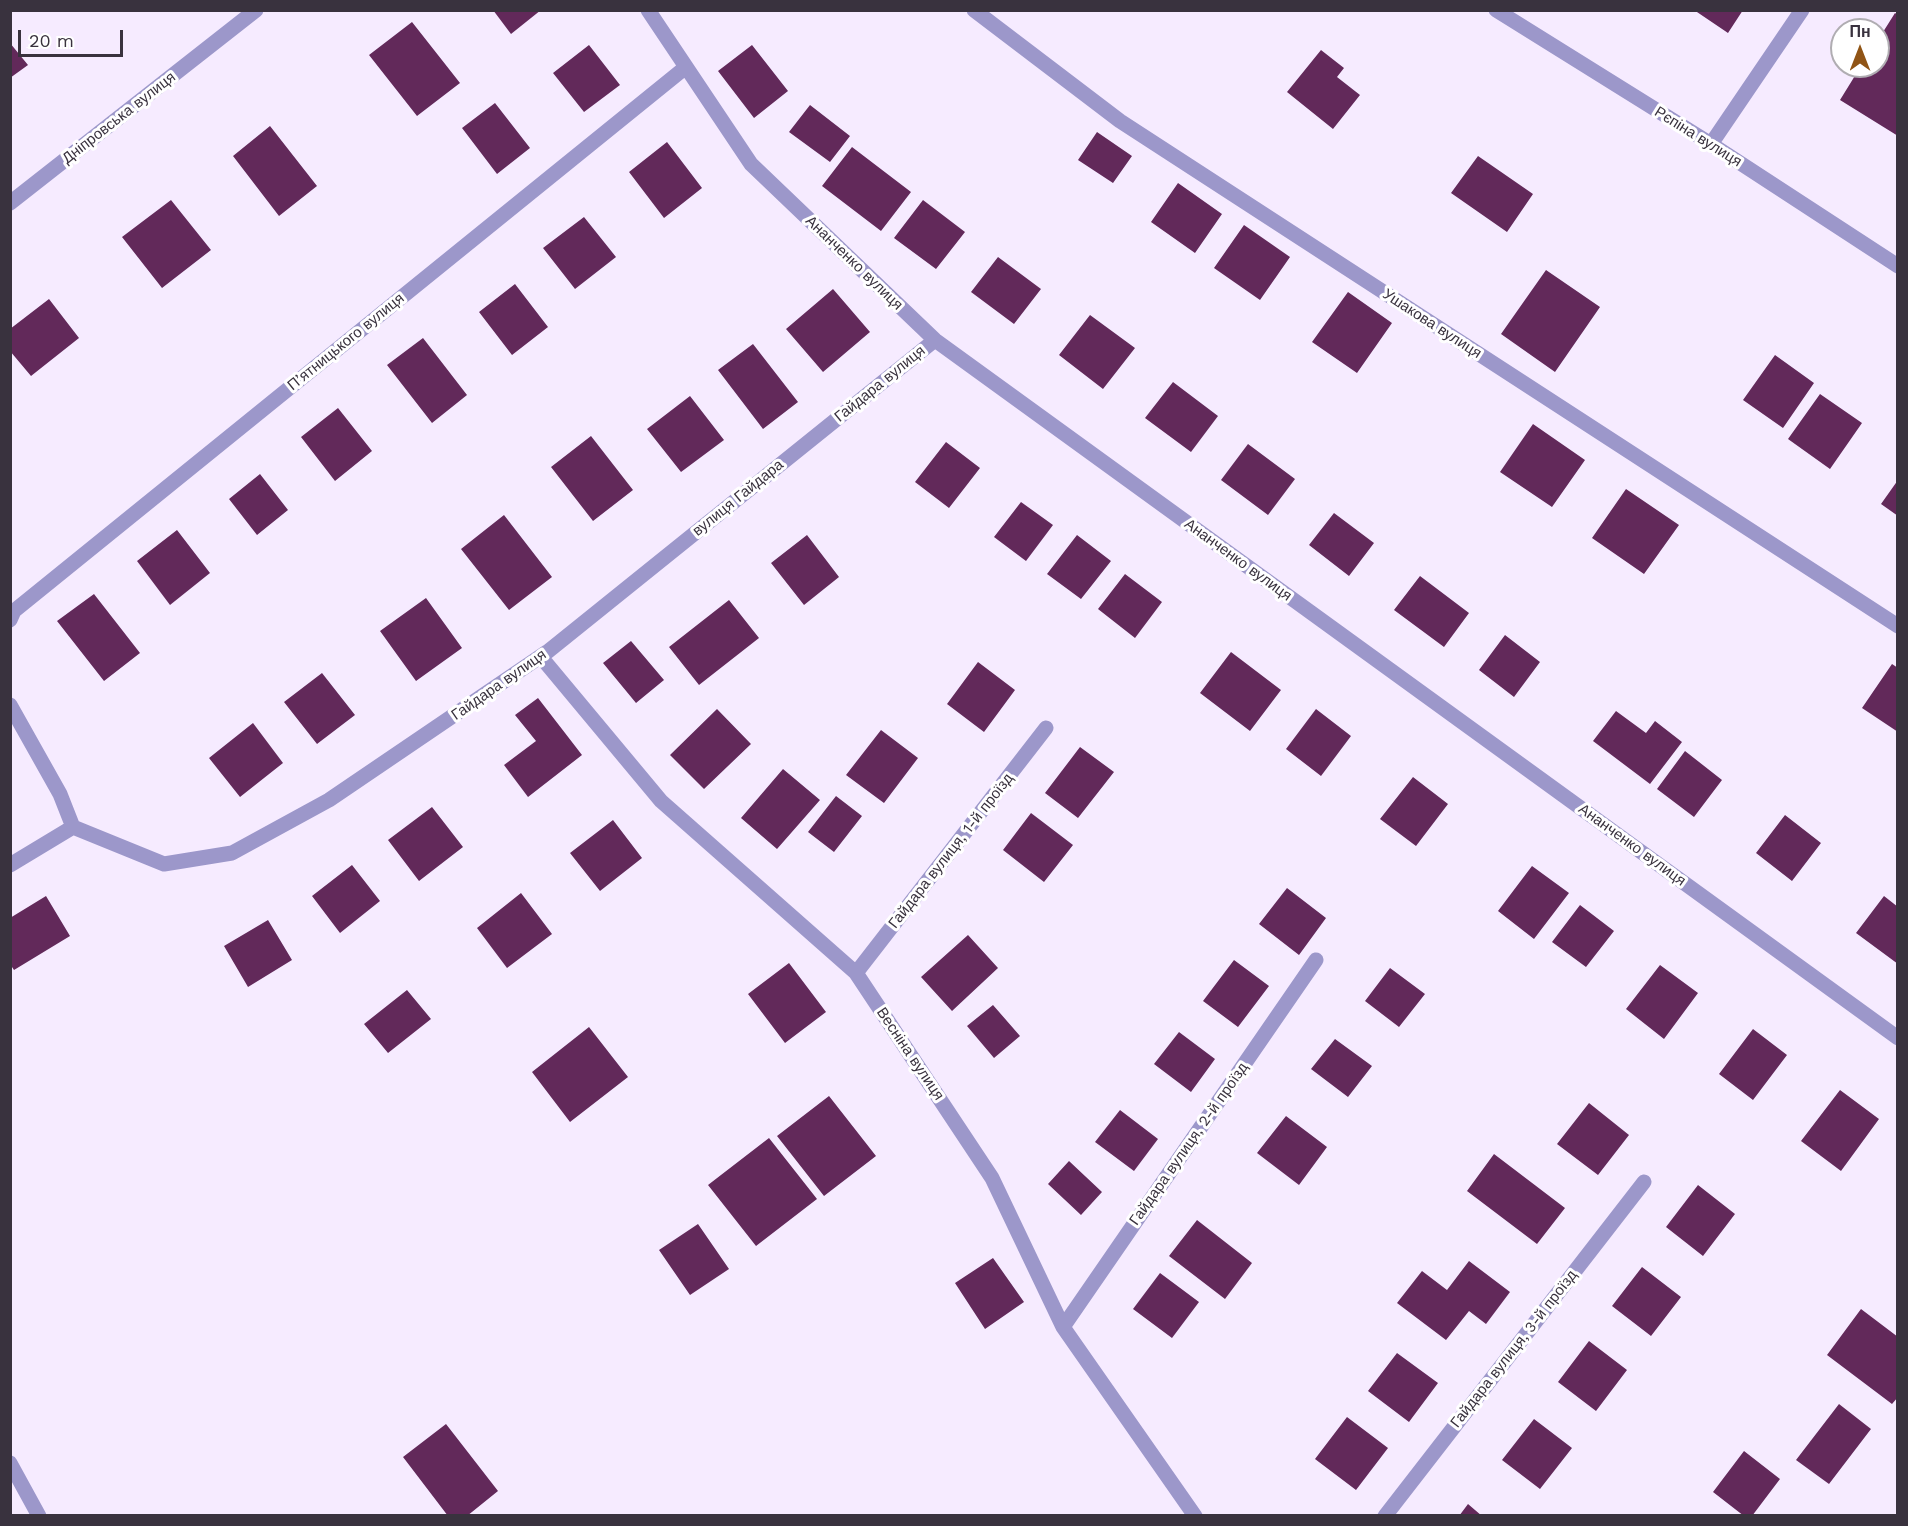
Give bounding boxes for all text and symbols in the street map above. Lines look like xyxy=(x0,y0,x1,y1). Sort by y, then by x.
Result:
scale bar xyxy=(21,18,126,56)
north arrow xyxy=(1830,18,1890,78)
text: Пн xyxy=(1849,22,1871,41)
text: 20 m xyxy=(29,30,74,51)
street label: Дніпровська вулиця xyxy=(59,68,179,168)
street label: Рєпіна вулиця xyxy=(1651,103,1745,171)
street label: Ананченко вулиця xyxy=(802,212,906,314)
street label: Ушакова вулиця xyxy=(1379,285,1485,363)
street label: П’ятницького вулиця xyxy=(284,289,408,395)
street label: Гайдара вулиця xyxy=(831,342,929,426)
street label: вулиця Гайдара xyxy=(689,456,787,540)
street label: Ананченко вулиця xyxy=(1181,515,1295,605)
street label: Гайдара вулиця xyxy=(448,646,550,724)
street label: Гайдара вулиця, 1-й проїзд xyxy=(885,770,1017,932)
street label: Ананченко вулиця xyxy=(1575,800,1689,890)
street label: Весніна вулиця xyxy=(872,1004,948,1104)
street label: Гайдара вулиця, 2-й проїзд xyxy=(1126,1059,1252,1229)
street label: Гайдара вулиця, 3-й проїзд xyxy=(1447,1267,1581,1431)

